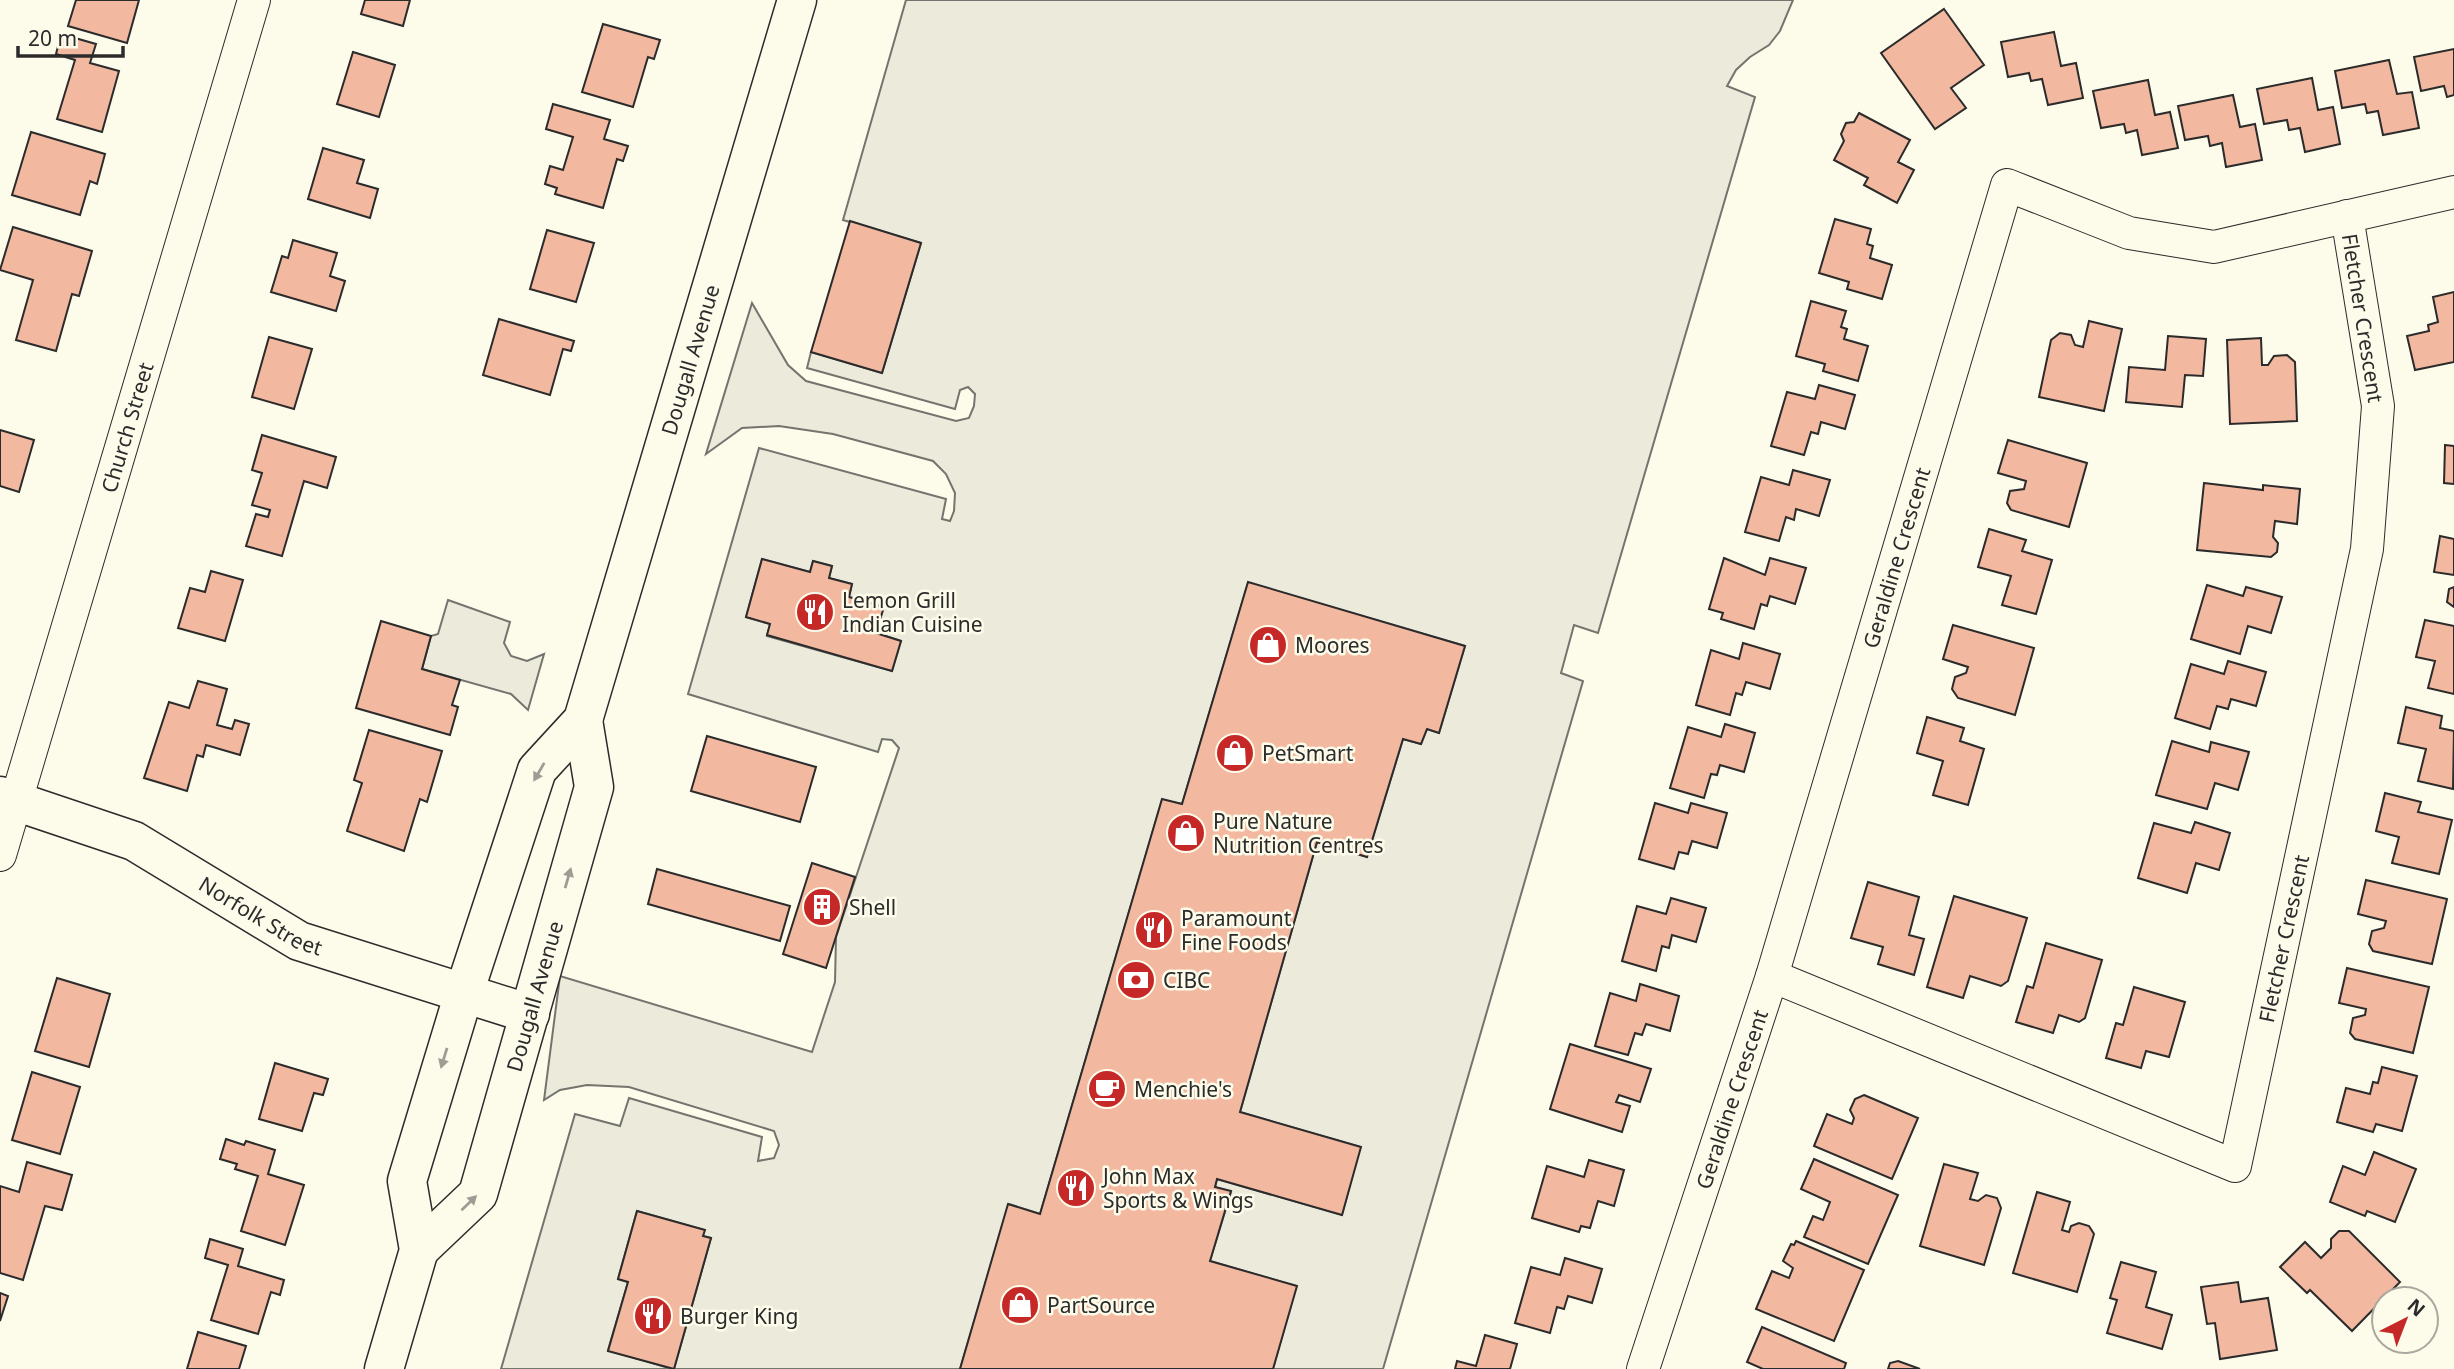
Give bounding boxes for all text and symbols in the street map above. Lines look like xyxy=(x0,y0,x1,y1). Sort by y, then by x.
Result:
scale bar xyxy=(18,14,122,58)
text: 20 m xyxy=(28,24,77,52)
street label: Fletcher Crescent xyxy=(2336,232,2390,405)
street label: Dougall Avenue xyxy=(654,281,726,438)
street label: Church Street xyxy=(94,358,160,496)
street label: Geraldine Crescent xyxy=(1856,464,1936,651)
place label: Lemon Grill Indian Cuisine xyxy=(842,586,983,638)
restaurant icon: Lemon Grill Indian Cuisine xyxy=(794,591,836,633)
shop icon: Moores xyxy=(1247,624,1289,666)
place label: Moores xyxy=(1295,631,1370,659)
shop icon: PetSmart xyxy=(1214,732,1256,774)
place label: PetSmart xyxy=(1262,739,1354,767)
one-way arrow xyxy=(533,762,546,782)
place label: Pure Nature Nutrition Centres xyxy=(1213,807,1384,859)
shop icon: Pure Nature Nutrition Centres xyxy=(1165,812,1207,854)
street label: Fletcher Crescent xyxy=(2252,852,2315,1025)
one-way arrow xyxy=(564,867,574,888)
street label: Norfolk Street xyxy=(194,870,326,962)
building icon: Shell xyxy=(801,886,843,928)
place label: Shell xyxy=(849,893,896,921)
place label: Paramount Fine Foods xyxy=(1181,904,1292,956)
restaurant icon: Paramount Fine Foods xyxy=(1133,909,1175,951)
street label: Dougall Avenue xyxy=(500,917,569,1075)
bank icon: CIBC xyxy=(1115,959,1157,1001)
place label: CIBC xyxy=(1163,966,1210,994)
street label: Geraldine Crescent xyxy=(1689,1005,1774,1193)
one-way arrow xyxy=(439,1048,449,1069)
cafe icon: Menchie's xyxy=(1086,1068,1128,1110)
place label: Menchie's xyxy=(1134,1075,1232,1103)
place label: John Max Sports & Wings xyxy=(1101,1162,1254,1214)
restaurant icon: John Max Sports & Wings xyxy=(1055,1167,1097,1209)
one-way arrow xyxy=(460,1194,477,1211)
shop icon: PartSource xyxy=(999,1284,1041,1326)
north arrow xyxy=(2370,1285,2440,1355)
place label: PartSource xyxy=(1047,1291,1155,1319)
text: N xyxy=(2402,1293,2431,1322)
restaurant icon: Burger King xyxy=(632,1295,674,1337)
place label: Burger King xyxy=(680,1302,798,1330)

